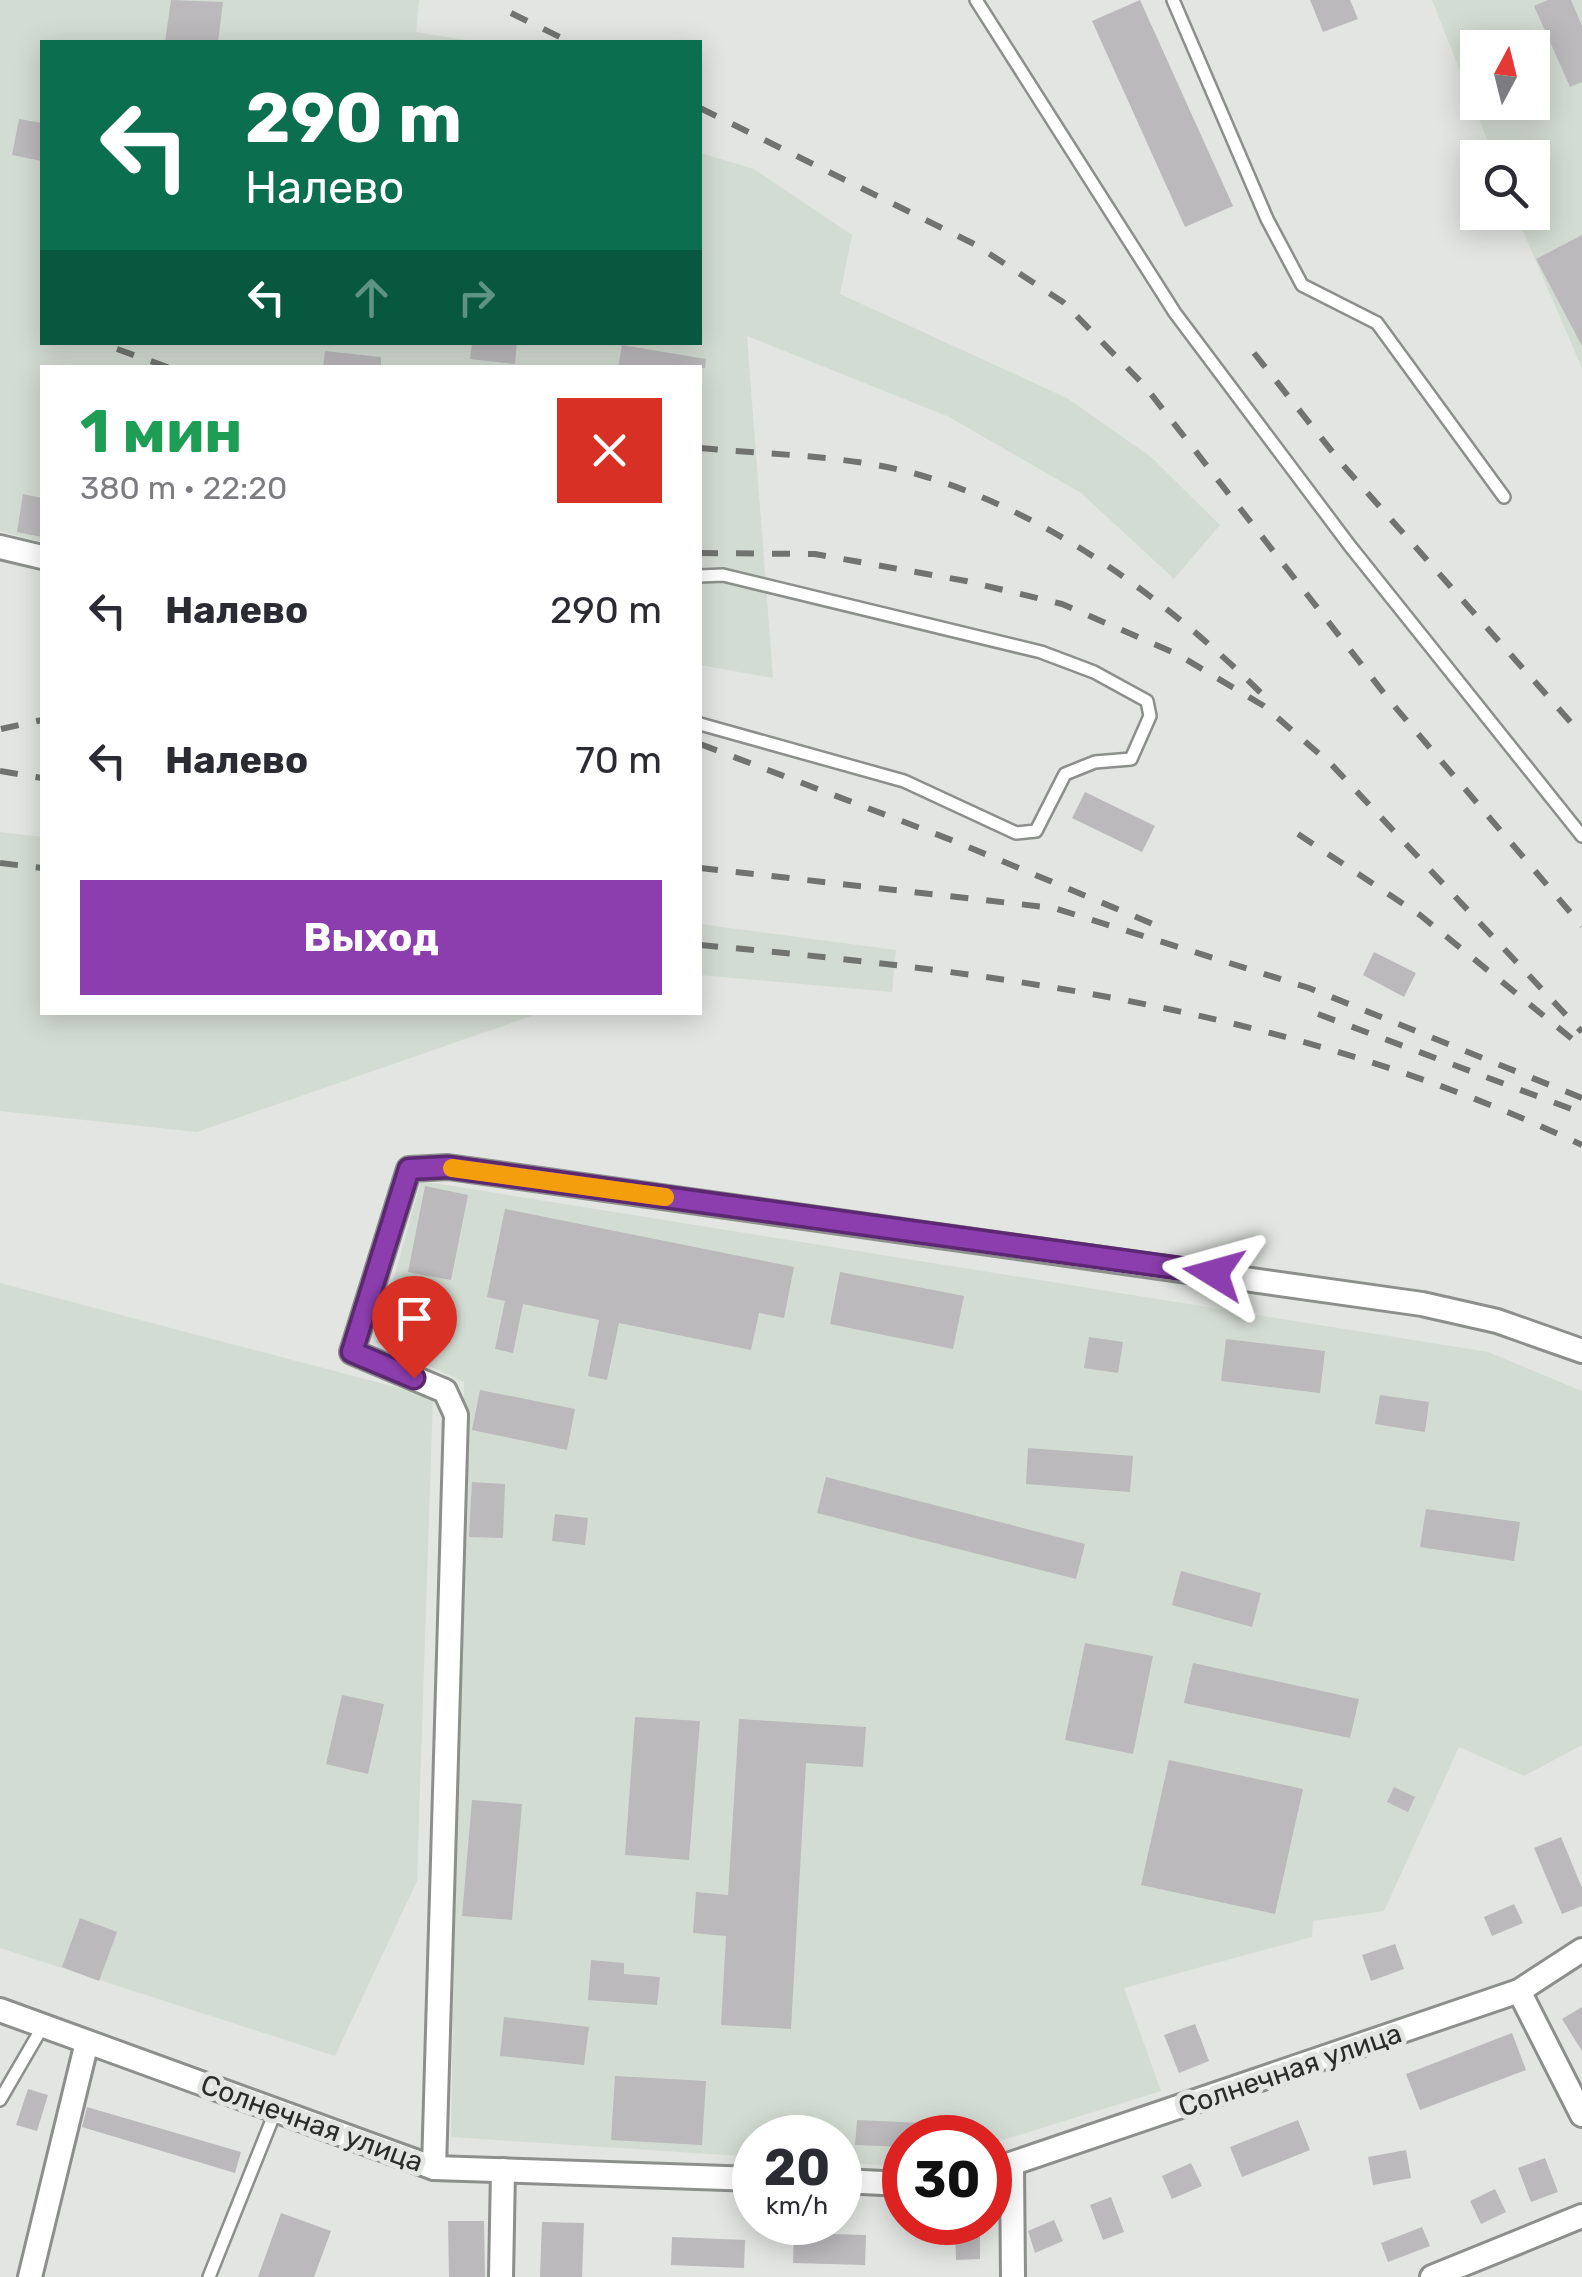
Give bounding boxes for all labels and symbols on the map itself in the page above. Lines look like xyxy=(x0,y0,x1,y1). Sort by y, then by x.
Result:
north arrow xyxy=(1460,30,1550,120)
position arrow xyxy=(1162,1221,1266,1325)
pin xyxy=(372,1276,457,1379)
street label: Солнечная улица xyxy=(1174,2016,1406,2124)
street label: Солнечная улица xyxy=(196,2067,428,2179)
speed limit sign: 30 xyxy=(882,2115,1012,2245)

